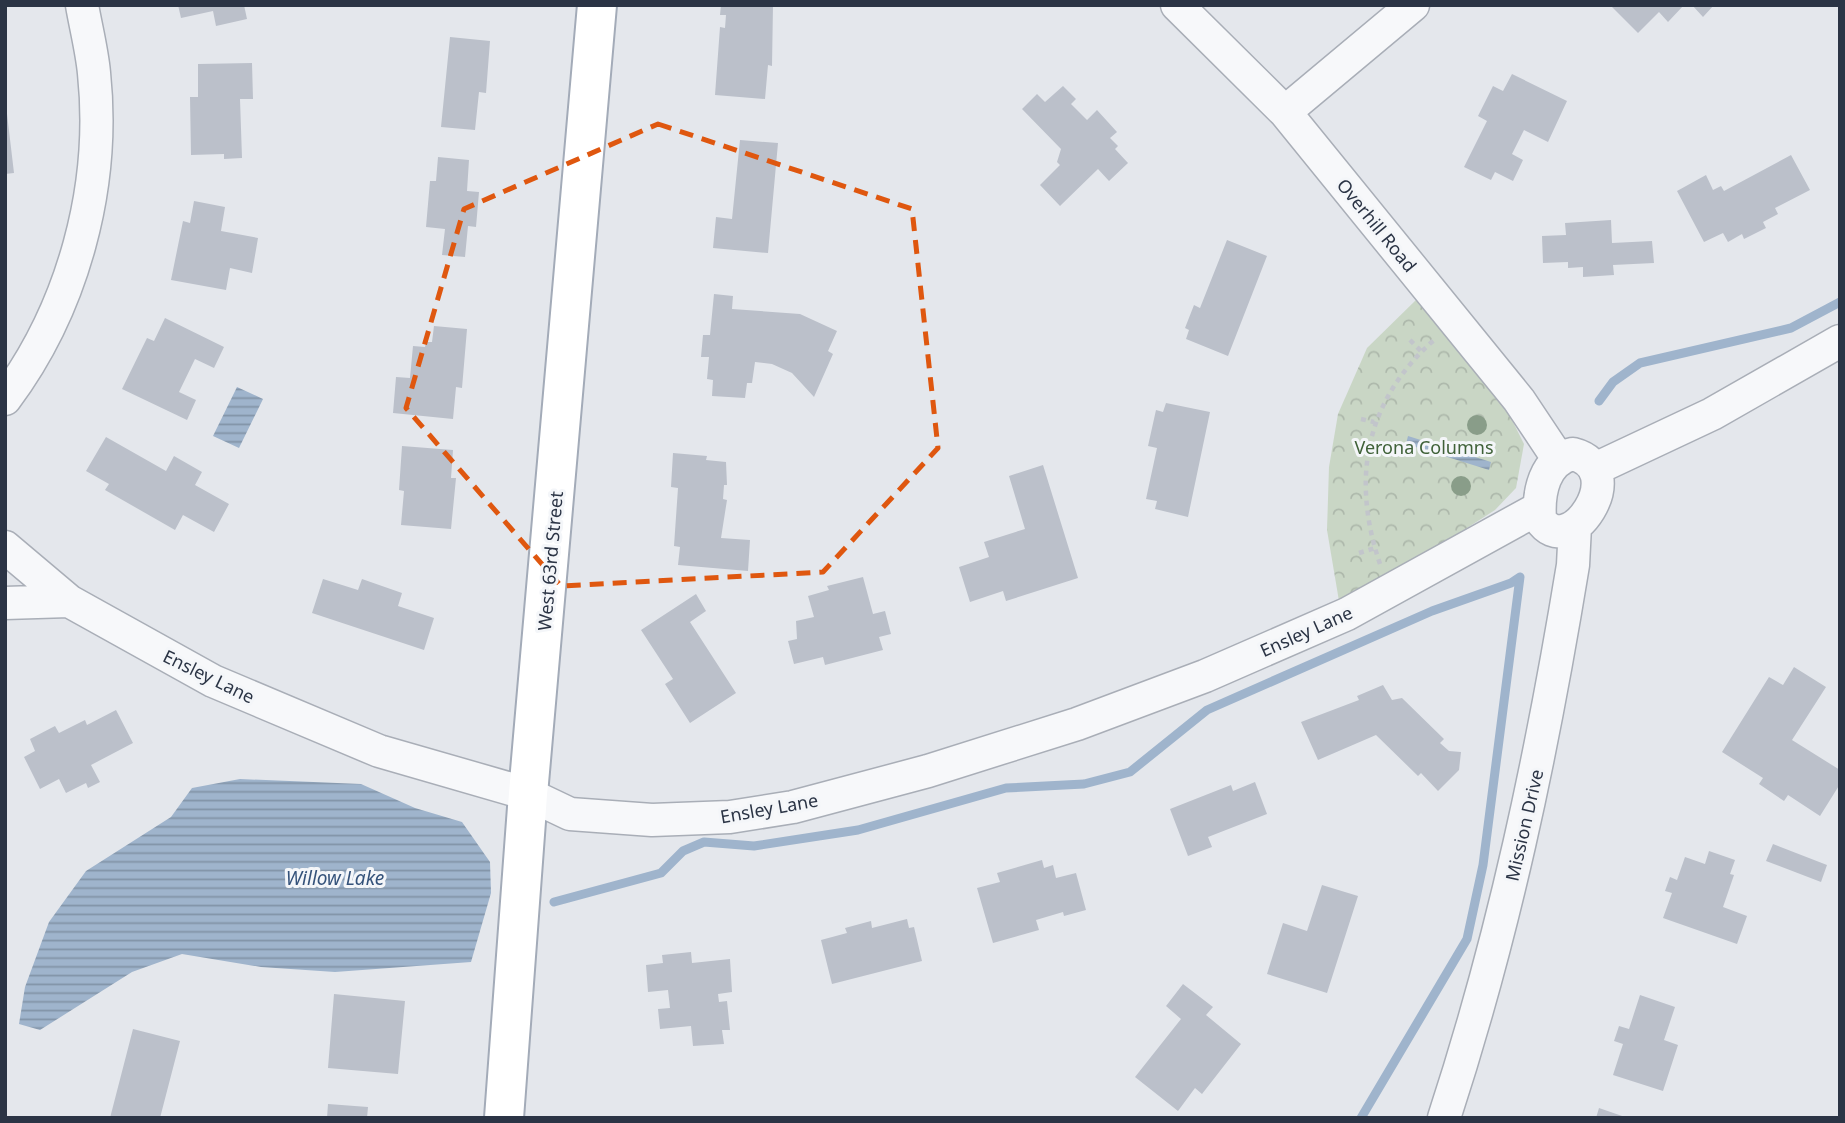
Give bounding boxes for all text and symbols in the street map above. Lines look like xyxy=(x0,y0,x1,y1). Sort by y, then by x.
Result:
street label: Overhill Road xyxy=(1332,173,1422,277)
park label: Verona Columns xyxy=(1354,435,1494,459)
street label: West 63rd Street xyxy=(532,490,568,632)
street label: Ensley Lane xyxy=(1256,600,1356,662)
street label: Ensley Lane xyxy=(159,644,259,708)
street label: Mission Drive xyxy=(1499,767,1549,883)
street label: Ensley Lane xyxy=(718,788,820,828)
water label: Willow Lake xyxy=(286,865,384,891)

